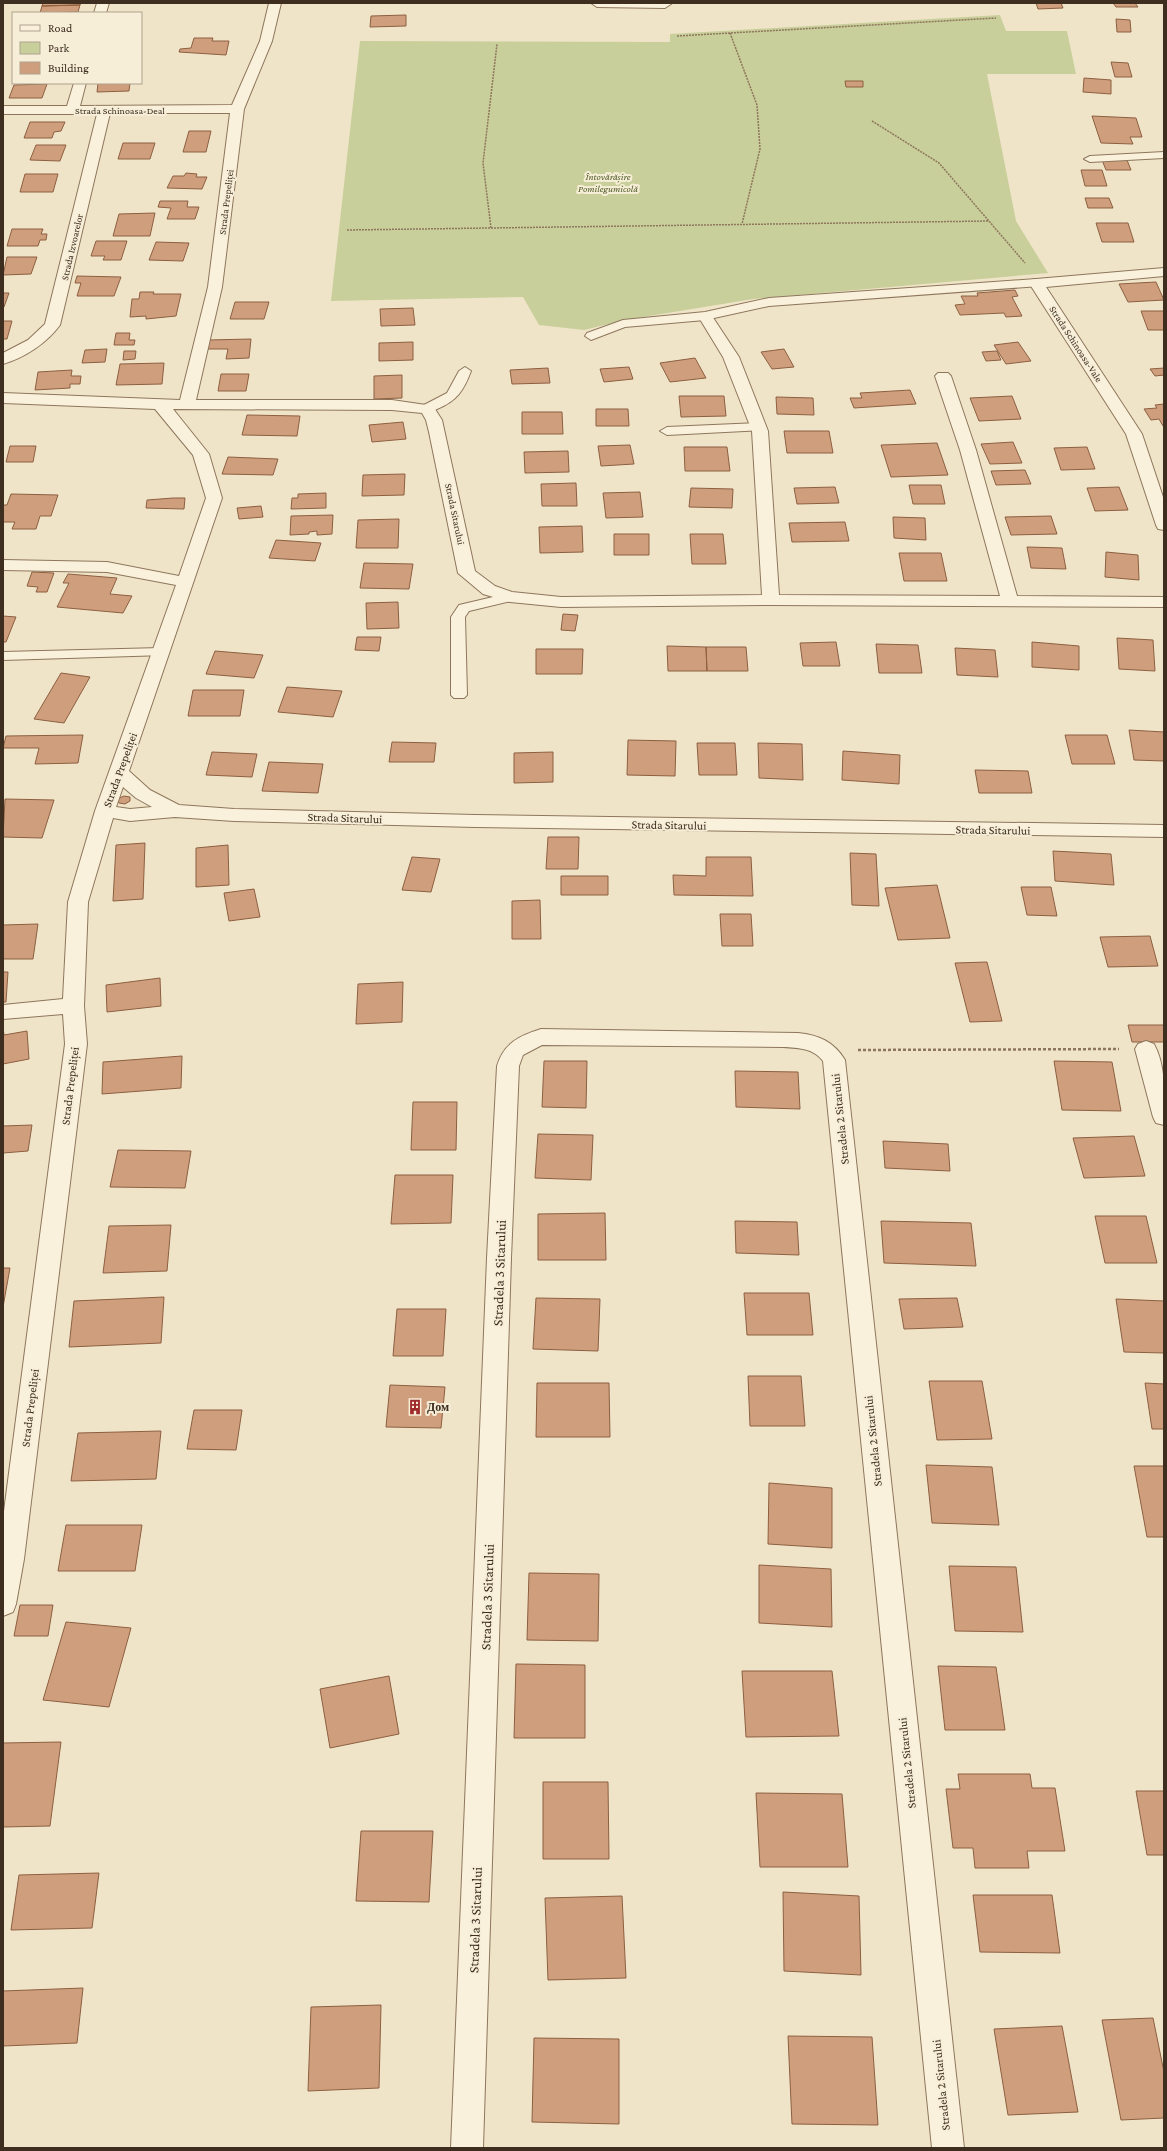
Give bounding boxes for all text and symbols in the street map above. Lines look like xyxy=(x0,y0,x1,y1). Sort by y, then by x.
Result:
legend xyxy=(12,12,142,84)
text: Road xyxy=(48,21,73,35)
text: Park xyxy=(48,41,70,55)
text: Building xyxy=(48,61,89,75)
street label: Strada Schinoasa-Deal xyxy=(75,105,165,116)
street label: Strada Prepeliței xyxy=(217,168,236,235)
park label: Întovărășire Pomilegumicolă xyxy=(578,171,638,194)
street label: Strada Izvoarelor xyxy=(59,212,85,281)
street label: Strada Schinoasa-Vale xyxy=(1047,304,1105,385)
street label: Strada Sitarului xyxy=(443,482,467,546)
street label: Strada Prepeliței xyxy=(100,731,141,810)
street label: Strada Sitarului xyxy=(307,810,383,826)
street label: Strada Sitarului xyxy=(631,817,707,833)
street label: Strada Sitarului xyxy=(955,822,1031,838)
street label: Strada Prepeliței xyxy=(58,1046,83,1126)
street label: Stradela 2 Sitarului xyxy=(828,1073,852,1165)
street label: Stradela 3 Sitarului xyxy=(489,1219,509,1326)
street label: Strada Prepeliței xyxy=(18,1368,43,1448)
street label: Stradela 2 Sitarului xyxy=(861,1395,885,1487)
building icon: Дом xyxy=(406,1398,424,1416)
place label: Дом xyxy=(427,1400,449,1414)
street label: Stradela 3 Sitarului xyxy=(477,1543,497,1650)
street label: Stradela 2 Sitarului xyxy=(895,1717,919,1809)
street label: Stradela 3 Sitarului xyxy=(465,1866,485,1973)
street label: Stradela 2 Sitarului xyxy=(929,2039,953,2131)

